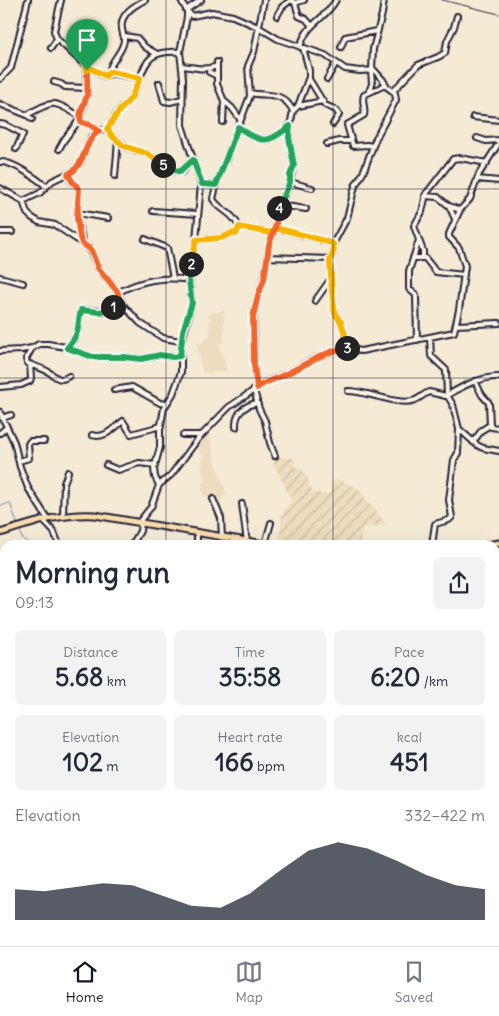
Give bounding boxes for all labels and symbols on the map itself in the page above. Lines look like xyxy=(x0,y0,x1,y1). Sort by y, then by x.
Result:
pin xyxy=(66,19,108,70)
pin: 5 xyxy=(150,152,176,178)
pin: 4 xyxy=(266,196,292,220)
pin: 2 xyxy=(178,252,204,276)
pin: 1 xyxy=(100,294,126,320)
pin: 3 xyxy=(334,336,360,360)

